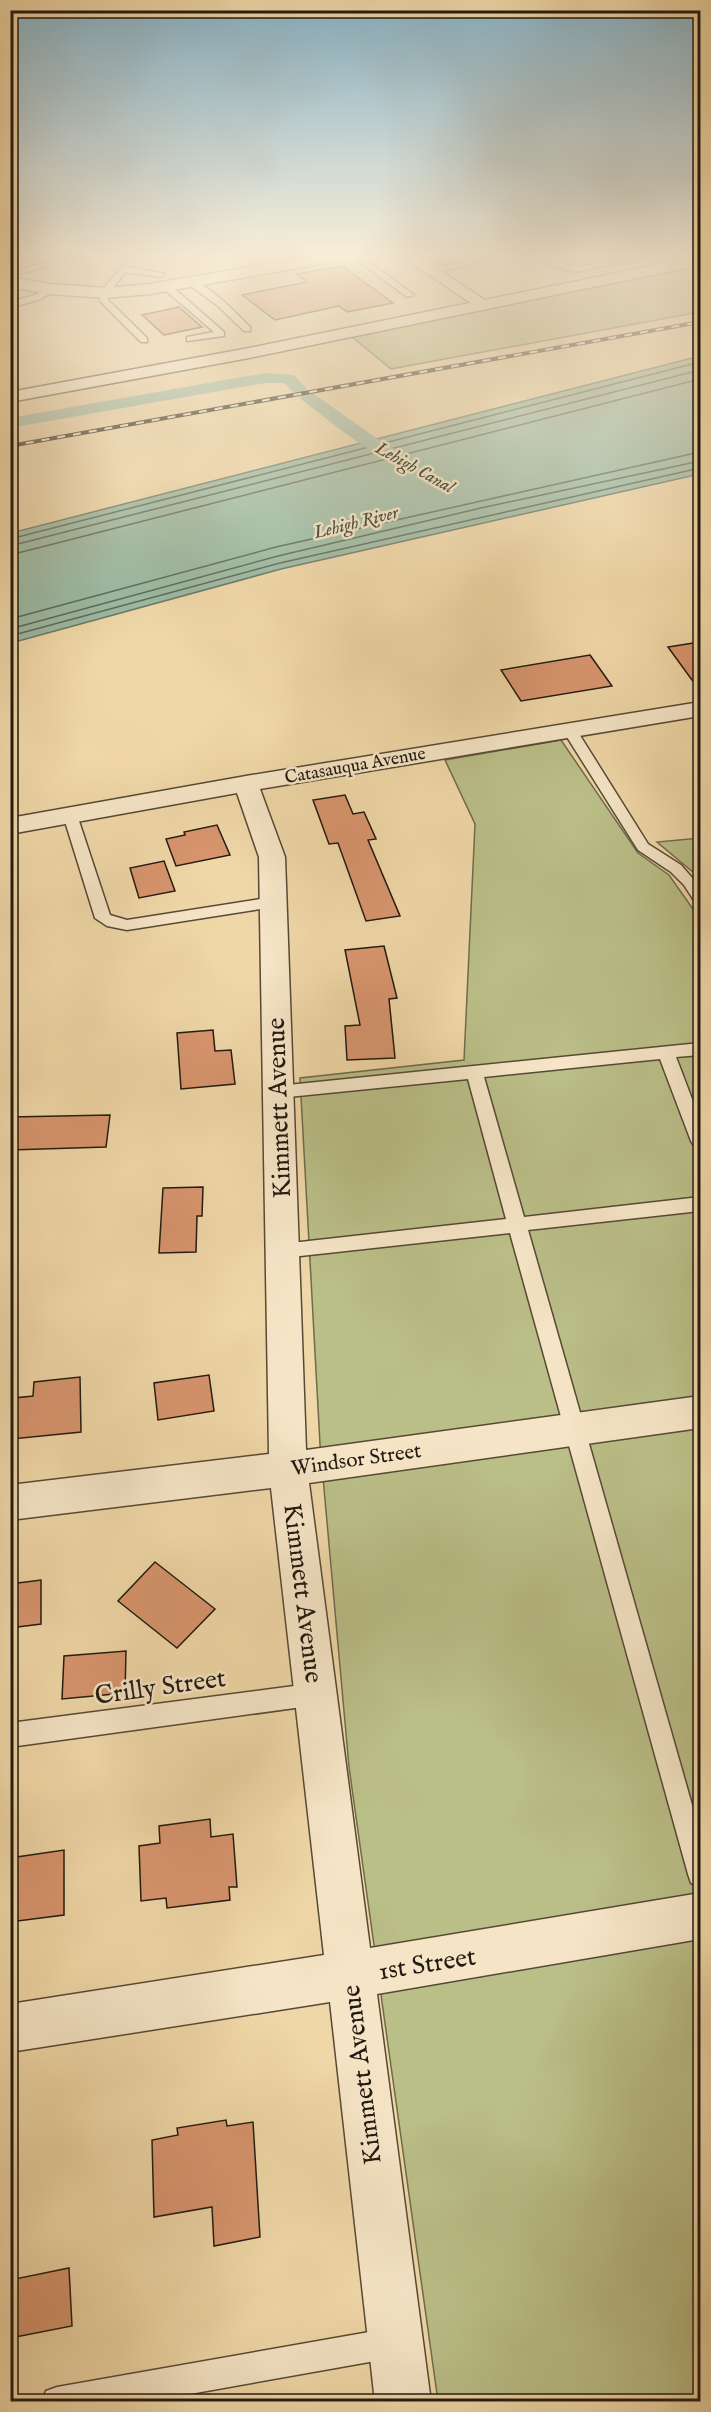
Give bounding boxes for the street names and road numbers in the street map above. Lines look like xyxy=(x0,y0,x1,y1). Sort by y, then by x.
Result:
street label: Catasauqua Avenue xyxy=(283,743,428,790)
street label: Kimmett Avenue xyxy=(260,1017,299,1199)
street label: Windsor Street xyxy=(289,1438,423,1483)
street label: Kimmett Avenue xyxy=(275,1501,330,1685)
street label: Crilly Street xyxy=(93,1662,228,1713)
street label: 1st Street xyxy=(376,1941,478,1988)
street label: Kimmett Avenue xyxy=(335,1983,390,2167)

